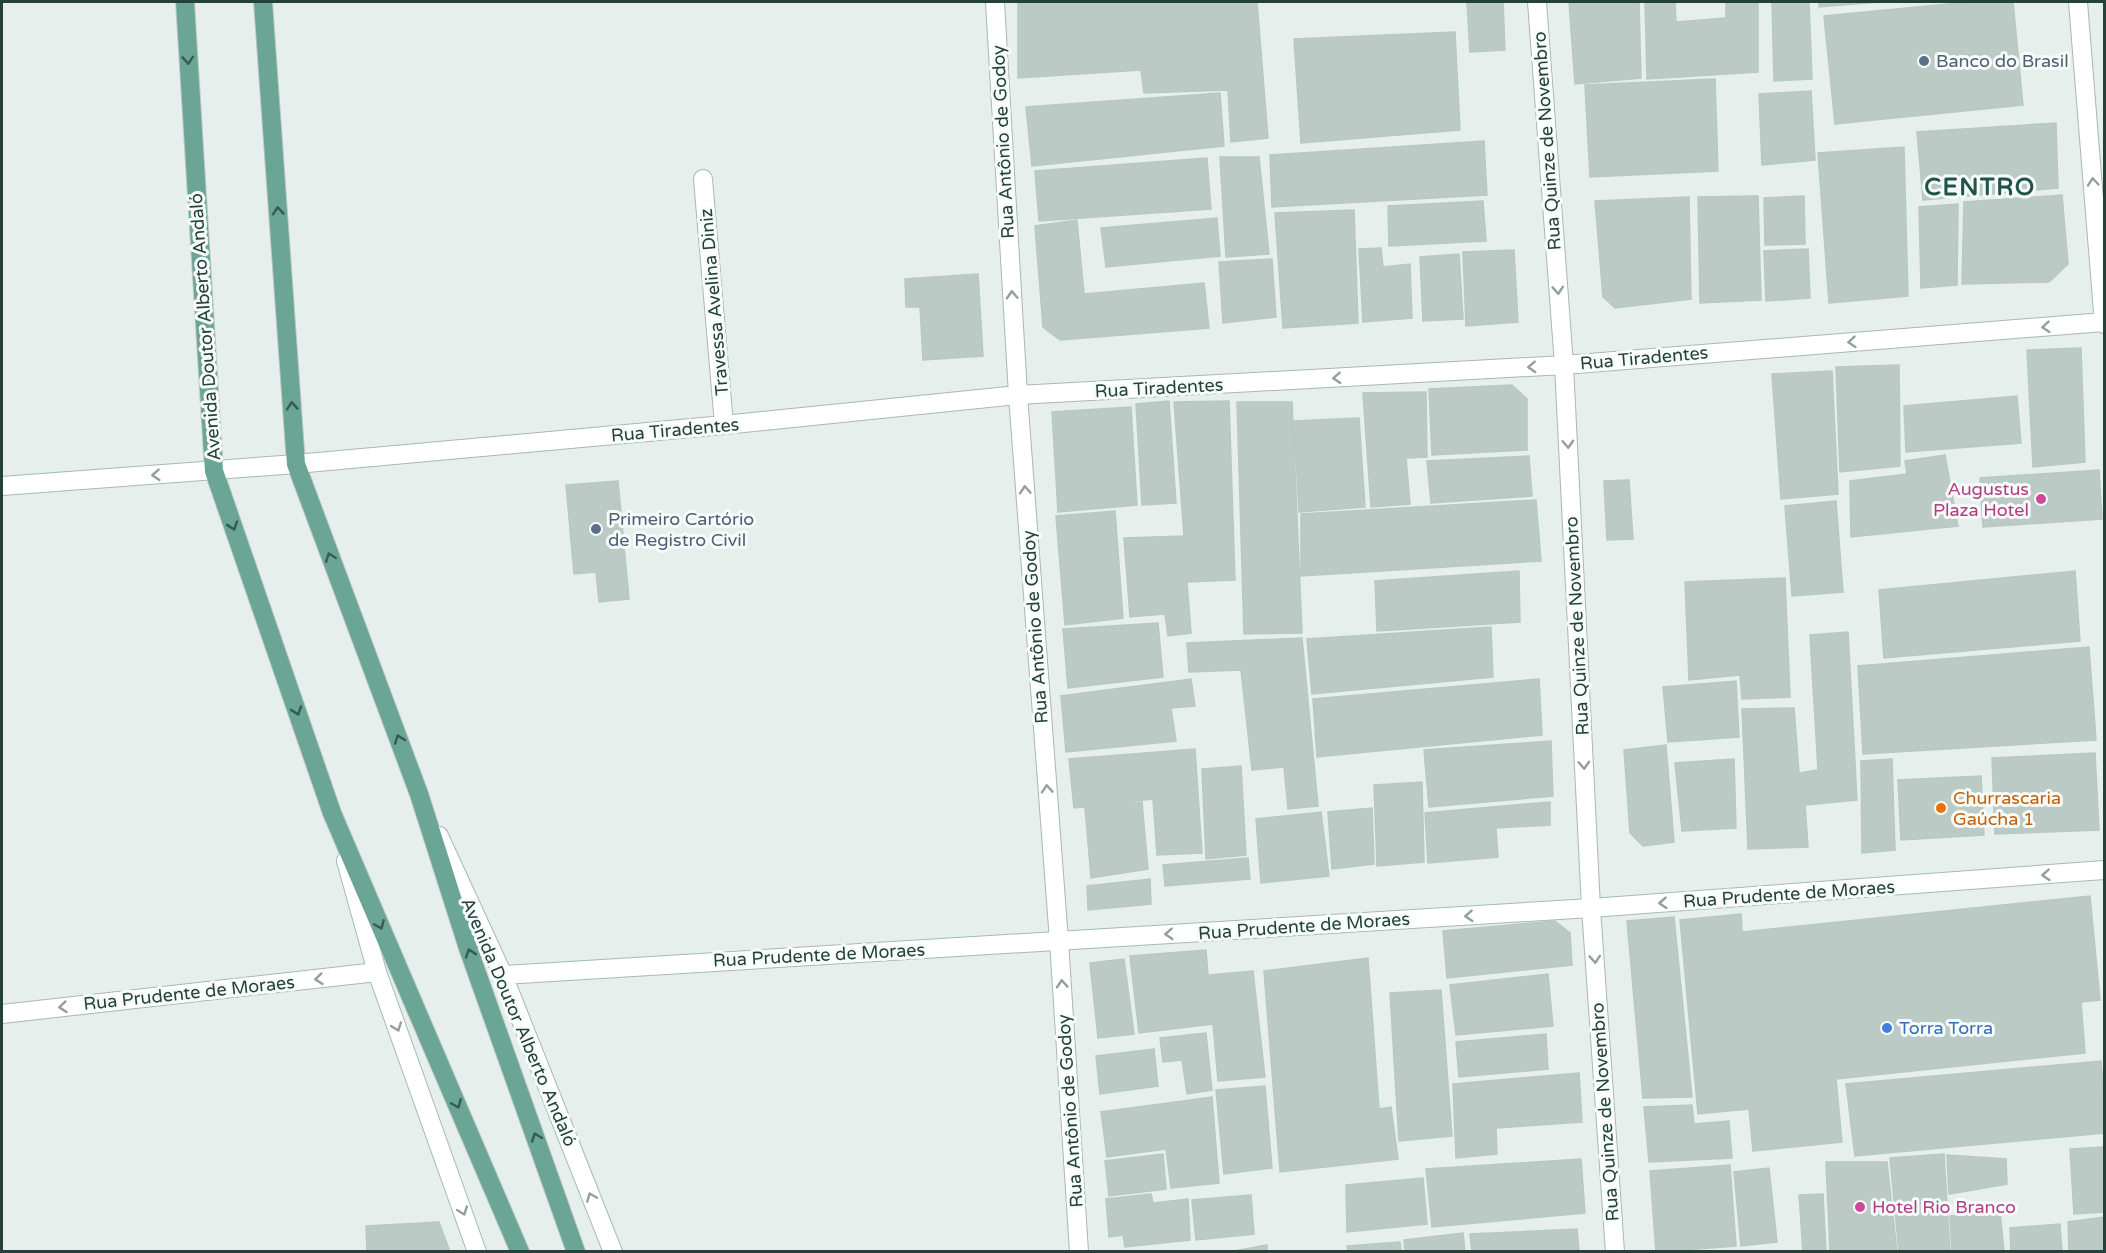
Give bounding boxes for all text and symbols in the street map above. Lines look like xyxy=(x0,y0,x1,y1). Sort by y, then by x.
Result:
street label: Rua Quinze de Novembro xyxy=(1528,31,1566,251)
street label: Rua Antônio de Godoy xyxy=(987,44,1019,239)
place label: Banco do Brasil xyxy=(1936,50,2069,72)
marker: Banco do Brasil xyxy=(1917,54,1931,68)
one-way arrow xyxy=(182,55,195,64)
district label: CENTRO xyxy=(1924,173,2036,202)
one-way arrow xyxy=(2087,177,2100,186)
street label: Avenida Doutor Alberto Andaló xyxy=(185,192,225,462)
one-way arrow xyxy=(272,207,285,216)
street label: Travessa Avelina Diniz xyxy=(695,207,733,396)
one-way arrow xyxy=(1552,286,1565,295)
one-way arrow xyxy=(1006,291,1019,300)
one-way arrow xyxy=(2042,320,2051,333)
one-way arrow xyxy=(1847,335,1856,348)
street label: Rua Tiradentes xyxy=(1579,341,1709,375)
one-way arrow xyxy=(1527,360,1536,373)
one-way arrow xyxy=(1332,371,1341,384)
street label: Rua Tiradentes xyxy=(1094,374,1224,402)
one-way arrow xyxy=(286,401,299,410)
street label: Rua Tiradentes xyxy=(610,413,740,447)
one-way arrow xyxy=(1561,440,1574,449)
one-way arrow xyxy=(151,468,160,481)
place label: Augustus Plaza Hotel xyxy=(1933,478,2029,521)
one-way arrow xyxy=(1019,485,1032,494)
marker: Augustus Plaza Hotel xyxy=(2034,492,2048,506)
place label: Primeiro Cartório de Registro Civil xyxy=(608,508,754,551)
street label: Rua Quinze de Novembro xyxy=(1560,516,1594,736)
one-way arrow xyxy=(226,520,239,531)
marker: Primeiro Cartório de Registro Civil xyxy=(589,522,603,536)
street label: Rua Antônio de Godoy xyxy=(1017,529,1053,725)
one-way arrow xyxy=(325,552,338,562)
one-way arrow xyxy=(290,705,302,716)
one-way arrow xyxy=(393,734,406,745)
one-way arrow xyxy=(1577,760,1590,769)
one-way arrow xyxy=(1041,785,1054,794)
place label: Churrascaria Gaúcha 1 xyxy=(1953,787,2061,830)
marker: Churrascaria Gaúcha 1 xyxy=(1934,801,1948,815)
one-way arrow xyxy=(2042,868,2051,881)
street label: Rua Prudente de Moraes xyxy=(1682,876,1896,912)
street label: Avenida Doutor Alberto Andaló xyxy=(456,894,582,1150)
one-way arrow xyxy=(1659,896,1668,909)
street label: Rua Prudente de Moraes xyxy=(1197,908,1411,944)
one-way arrow xyxy=(1464,909,1473,922)
one-way arrow xyxy=(373,918,385,929)
one-way arrow xyxy=(1165,927,1174,940)
street label: Rua Prudente de Moraes xyxy=(712,938,926,972)
one-way arrow xyxy=(465,948,478,959)
one-way arrow xyxy=(1588,955,1601,964)
street label: Rua Prudente de Moraes xyxy=(82,971,296,1015)
one-way arrow xyxy=(315,972,324,984)
one-way arrow xyxy=(1055,979,1068,988)
one-way arrow xyxy=(58,1000,67,1013)
street label: Rua Quinze de Novembro xyxy=(1586,1002,1624,1222)
street label: Rua Antônio de Godoy xyxy=(1052,1013,1088,1209)
place label: Torra Torra xyxy=(1899,1017,1993,1039)
one-way arrow xyxy=(390,1021,402,1032)
marker: Torra Torra xyxy=(1880,1021,1894,1035)
one-way arrow xyxy=(450,1098,462,1109)
one-way arrow xyxy=(530,1132,543,1143)
one-way arrow xyxy=(586,1192,599,1203)
place label: Hotel Rio Branco xyxy=(1872,1196,2016,1218)
marker: Hotel Rio Branco xyxy=(1853,1200,1867,1214)
one-way arrow xyxy=(455,1205,468,1216)

